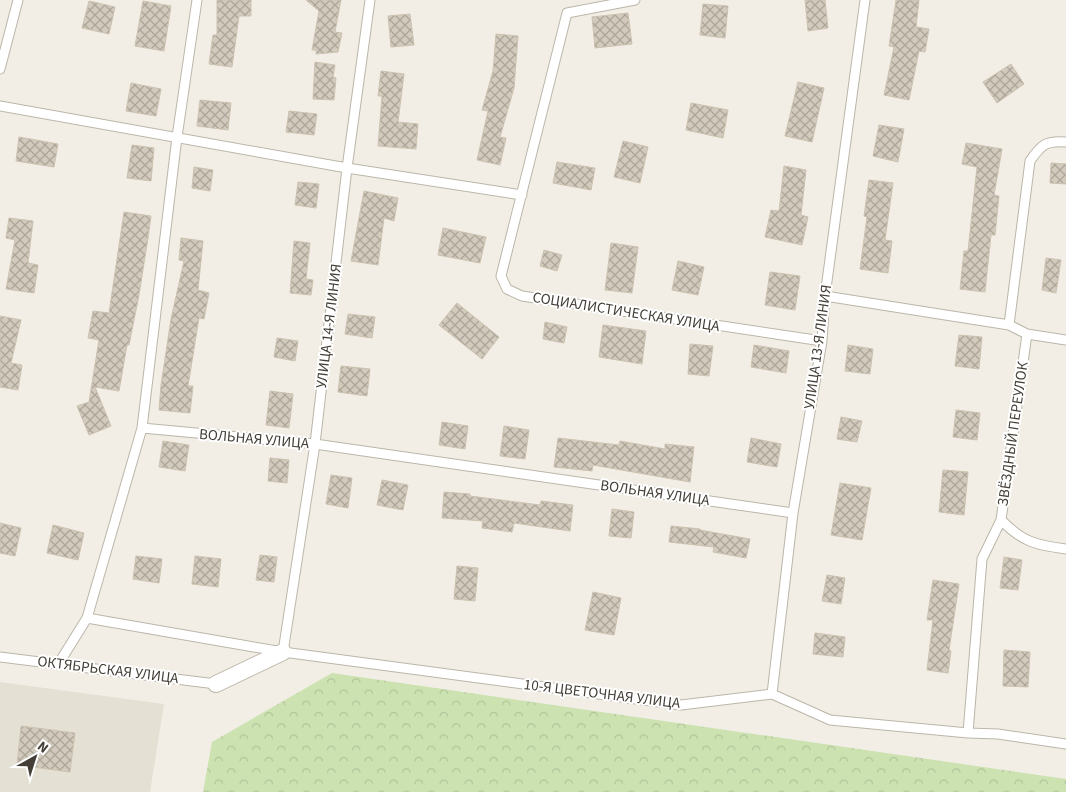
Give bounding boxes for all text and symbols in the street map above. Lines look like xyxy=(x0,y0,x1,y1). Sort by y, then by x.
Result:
street label: УЛИЦА 14-Я ЛИНИЯ xyxy=(311,262,347,390)
street label: УЛИЦА 13-Я ЛИНИЯ xyxy=(799,283,837,411)
street label: СОЦИАЛИСТИЧЕСКАЯ УЛИЦА xyxy=(531,287,722,337)
street label: ЗВЁЗДНЫЙ ПЕРЕУЛОК xyxy=(992,360,1034,508)
street label: ВОЛЬНАЯ УЛИЦА xyxy=(198,424,311,454)
street label: ВОЛЬНАЯ УЛИЦА xyxy=(599,475,712,511)
street label: ОКТЯБРЬСКАЯ УЛИЦА xyxy=(36,651,181,689)
street label: 10-Я ЦВЕТОЧНАЯ УЛИЦА xyxy=(523,674,682,714)
north arrow xyxy=(10,732,60,782)
text: N xyxy=(33,737,52,758)

